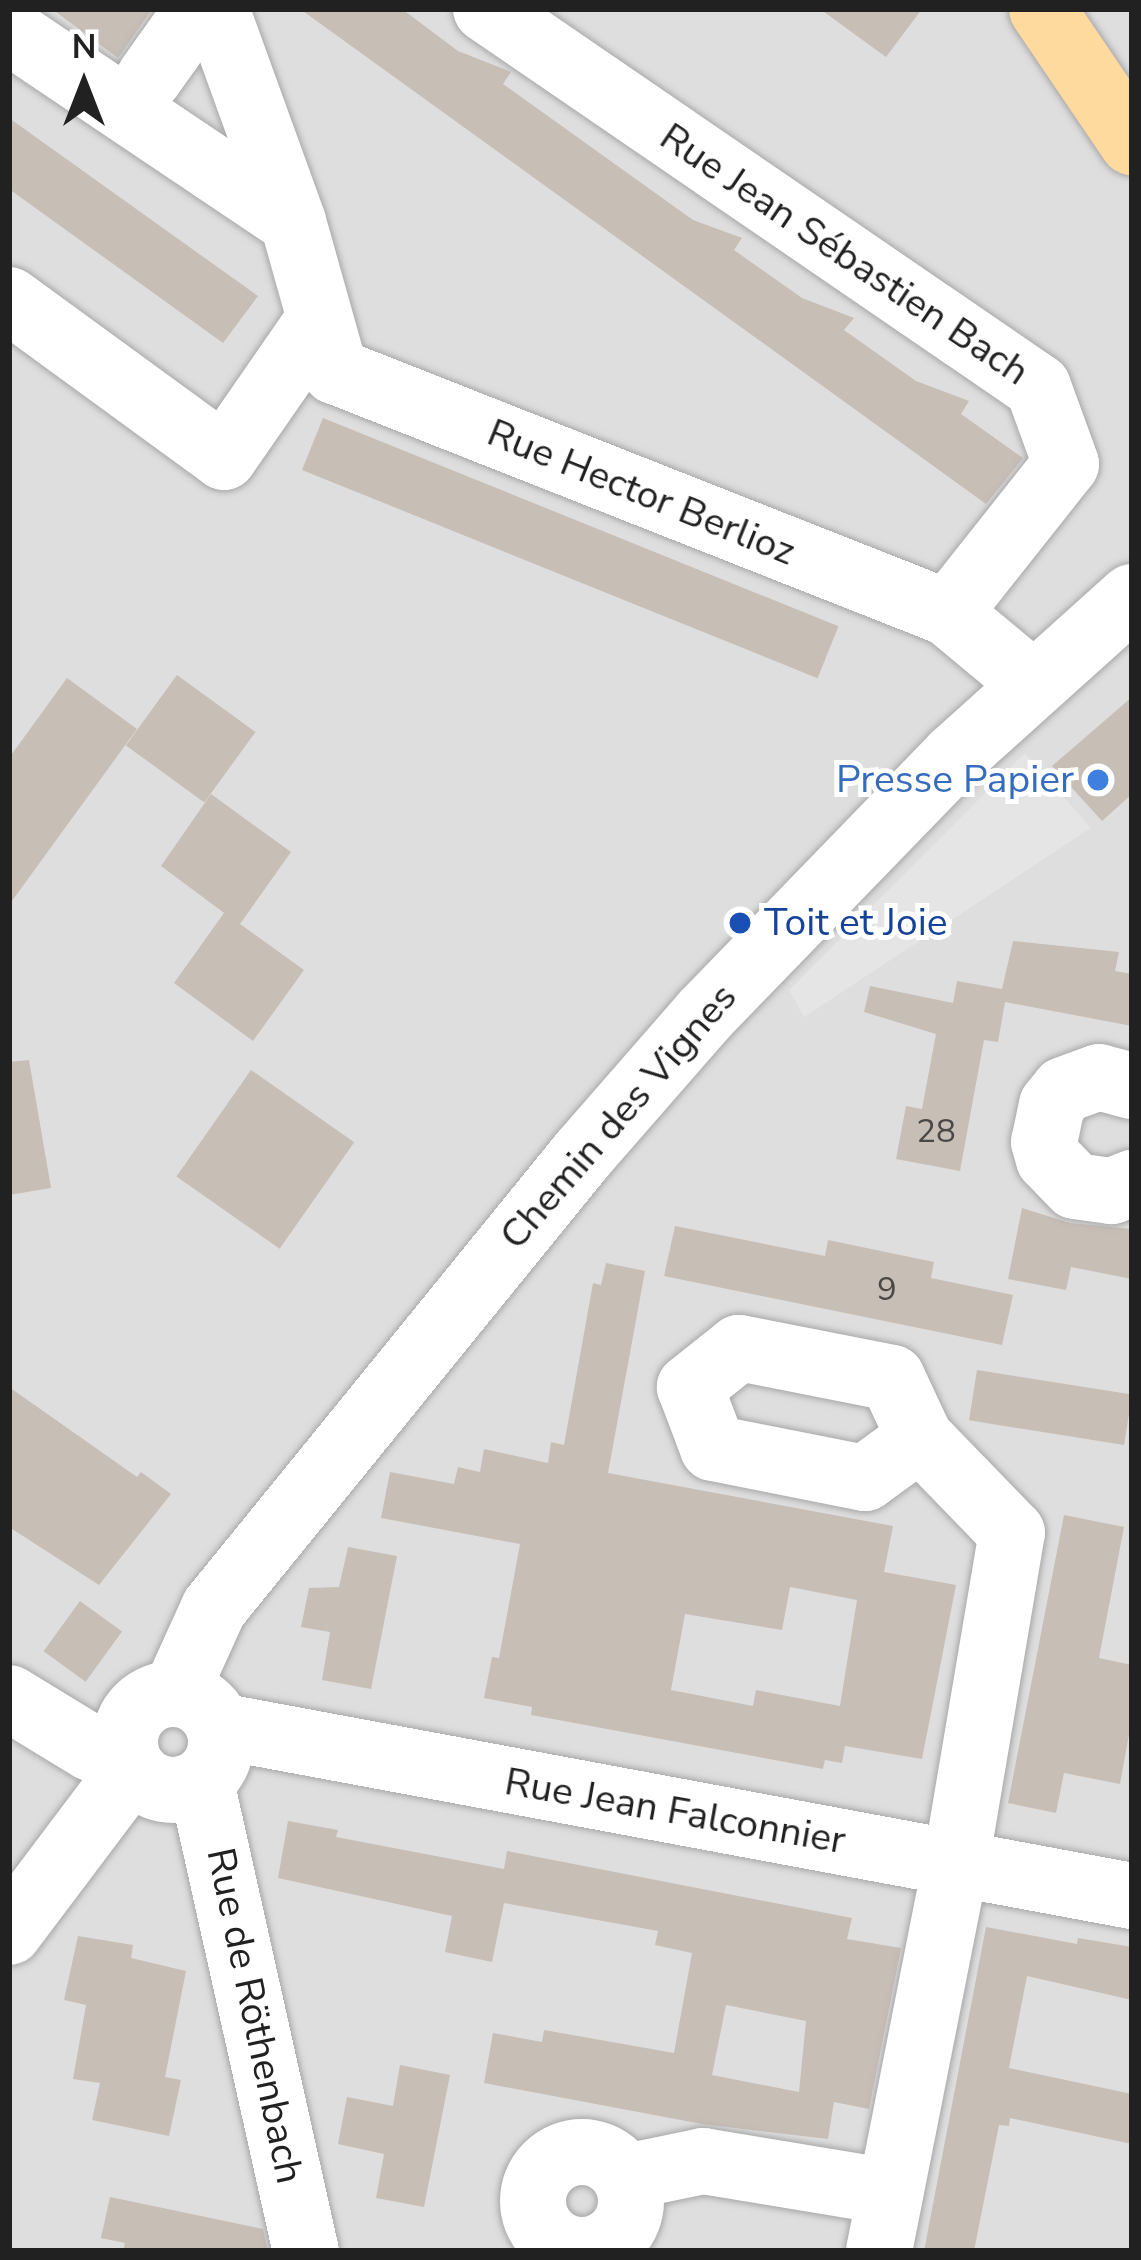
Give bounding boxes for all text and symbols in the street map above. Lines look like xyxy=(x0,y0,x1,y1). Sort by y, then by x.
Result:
north arrow xyxy=(24,24,144,144)
text: N xyxy=(72,25,96,70)
street label: Rue Jean Sébastien Bach xyxy=(651,114,1037,396)
street label: Rue Hector Berlioz xyxy=(480,410,802,576)
place label: Presse Papier xyxy=(836,757,1074,803)
marker: Presse Papier xyxy=(1085,767,1111,793)
place label: Toit et Joie xyxy=(764,900,947,946)
marker: Toit et Joie xyxy=(727,910,753,936)
street label: Chemin des Vignes xyxy=(491,975,747,1259)
house number: 28 xyxy=(916,1112,956,1152)
house number: 9 xyxy=(877,1270,897,1310)
street label: Rue Jean Falconnier xyxy=(501,1759,849,1865)
street label: Rue de Röthenbach xyxy=(196,1844,312,2188)

